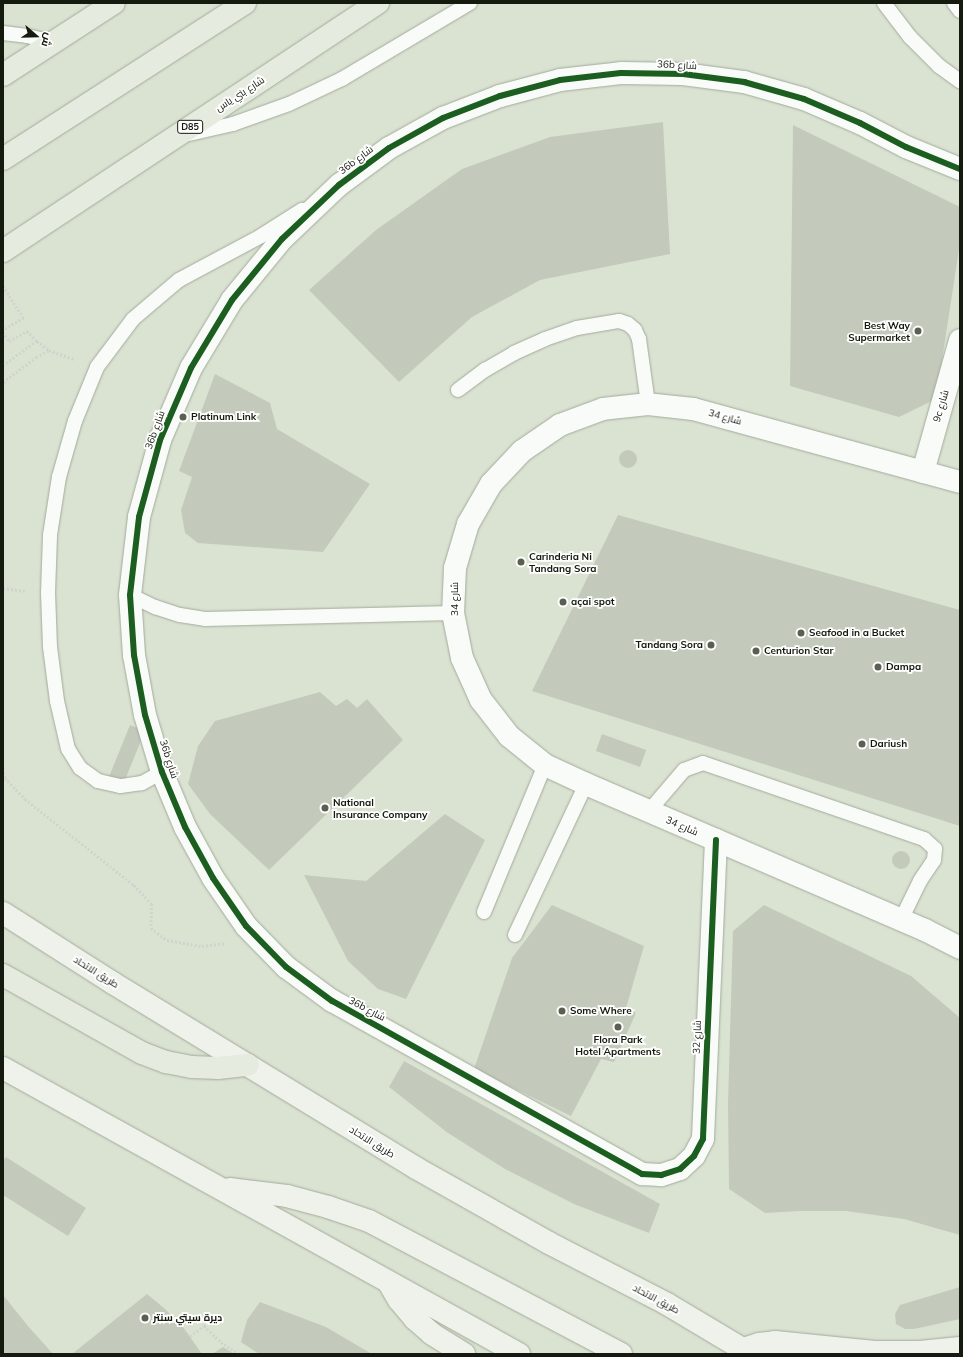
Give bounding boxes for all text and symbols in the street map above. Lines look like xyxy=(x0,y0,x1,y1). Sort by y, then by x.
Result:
north arrow xyxy=(16,16,56,56)
text: ش xyxy=(38,31,56,49)
street label: 36b شارع xyxy=(657,58,697,72)
street label: شارع بني ياس xyxy=(213,74,267,114)
road number: D85 xyxy=(177,120,203,134)
street label: 36b شارع xyxy=(336,143,376,177)
place label: Best Way Supermarket xyxy=(848,319,910,342)
marker: Best Way Supermarket xyxy=(913,326,923,336)
street label: 9c شارع xyxy=(931,389,951,423)
street label: شارع 34 xyxy=(707,407,743,427)
street label: 36b شارع xyxy=(143,409,167,451)
place label: Platinum Link xyxy=(191,411,256,423)
marker: Platinum Link xyxy=(178,412,188,422)
place label: Carinderia Ni Tandang Sora xyxy=(529,550,596,574)
marker: Carinderia Ni Tandang Sora xyxy=(516,557,526,567)
street label: شارع 34 xyxy=(449,582,461,616)
place label: açai spot xyxy=(571,596,615,608)
marker: açai spot xyxy=(558,597,568,607)
place label: Seafood in a Bucket xyxy=(809,627,904,639)
marker: Seafood in a Bucket xyxy=(796,628,806,638)
place label: Tandang Sora xyxy=(636,639,703,651)
marker: Tandang Sora xyxy=(706,640,716,650)
place label: Centurion Star xyxy=(764,645,833,657)
marker: Centurion Star xyxy=(751,646,761,656)
place label: Dampa xyxy=(886,661,921,673)
marker: Dampa xyxy=(873,662,883,672)
street label: 36b شارع xyxy=(157,738,181,780)
place label: Dariush xyxy=(870,738,907,750)
marker: Dariush xyxy=(857,739,867,749)
place label: National Insurance Company xyxy=(333,796,427,820)
marker: National Insurance Company xyxy=(320,803,330,813)
street label: شارع 34 xyxy=(664,814,700,838)
street label: طريق الاتحاد xyxy=(71,953,121,991)
street label: 36b شارع xyxy=(347,994,387,1024)
place label: Some Where xyxy=(570,1005,632,1017)
marker: Some Where xyxy=(557,1006,567,1016)
street label: شارع 32 xyxy=(690,1020,704,1054)
marker: Flora Park Hotel Apartments xyxy=(613,1022,623,1032)
place label: Flora Park Hotel Apartments xyxy=(575,1033,661,1056)
street label: طريق الاتحاد xyxy=(347,1123,397,1161)
street label: طريق الاتحاد xyxy=(631,1282,681,1316)
place label: ديرة سيتي سنتر xyxy=(153,1312,222,1324)
marker: ديرة سيتي سنتر xyxy=(140,1313,150,1323)

